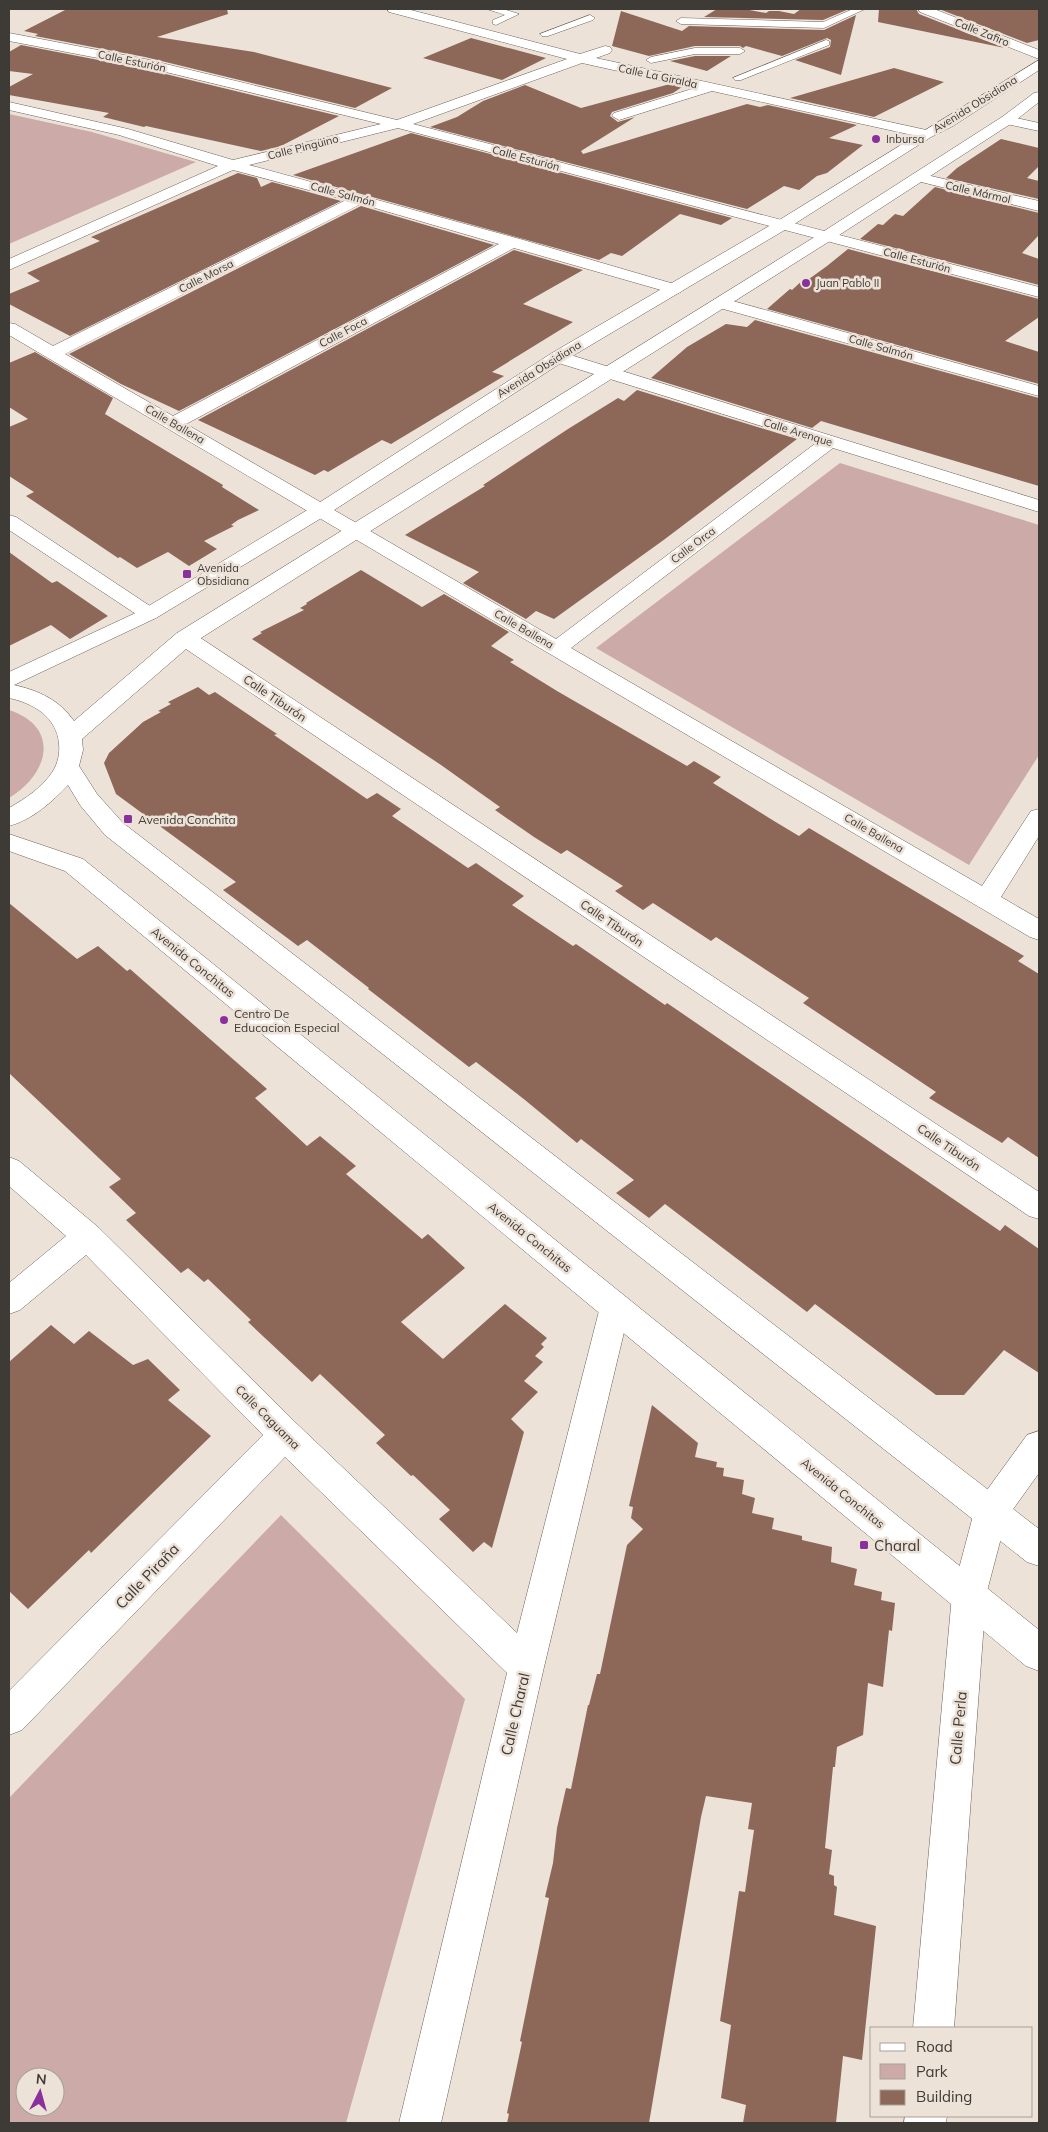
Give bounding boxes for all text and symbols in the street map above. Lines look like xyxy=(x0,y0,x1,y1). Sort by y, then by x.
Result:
street label: Calle Zafiro xyxy=(953,15,1011,49)
street label: Calle Esturión xyxy=(97,47,167,75)
street label: Calle La Giralda xyxy=(617,61,699,91)
street label: Avenida Obsidiana xyxy=(930,72,1020,136)
street label: Calle Pingüino xyxy=(266,131,340,163)
place label: Inbursa xyxy=(886,132,924,146)
marker: Inbursa xyxy=(870,133,882,145)
street label: Calle Esturión xyxy=(491,142,561,174)
street label: Calle Mármol xyxy=(944,178,1012,206)
street label: Calle Salmón xyxy=(309,179,377,209)
street label: Calle Esturión xyxy=(882,244,952,276)
street label: Calle Morsa xyxy=(176,256,236,296)
place label: Juan Pablo II xyxy=(816,276,879,290)
marker: Juan Pablo II xyxy=(800,277,812,289)
street label: Calle Foca xyxy=(317,314,369,350)
street label: Calle Salmón xyxy=(847,331,915,363)
street label: Avenida Obsidiana xyxy=(494,337,584,401)
street label: Calle Ballena xyxy=(143,401,207,447)
street label: Calle Arenque xyxy=(762,415,834,449)
street label: Calle Orca xyxy=(668,524,718,566)
place label: Avenida Obsidiana xyxy=(197,561,249,588)
marker: Avenida Obsidiana xyxy=(181,568,193,580)
street label: Calle Ballena xyxy=(492,606,556,652)
street label: Calle Tiburón xyxy=(241,671,309,725)
street label: Calle Ballena xyxy=(842,810,906,856)
place label: Avenida Conchita xyxy=(138,812,236,827)
marker: Avenida Conchita xyxy=(122,813,134,825)
street label: Calle Tiburón xyxy=(578,896,646,950)
street label: Avenida Conchitas xyxy=(148,924,238,1000)
place label: Centro De Educacion Especial xyxy=(234,1006,340,1035)
marker: Centro De Educacion Especial xyxy=(218,1014,230,1026)
street label: Calle Tiburón xyxy=(915,1120,983,1174)
street label: Avenida Conchitas xyxy=(485,1199,575,1275)
street label: Calle Caguama xyxy=(233,1382,303,1452)
street label: Avenida Conchitas xyxy=(798,1455,888,1531)
place label: Charal xyxy=(874,1536,920,1555)
street label: Calle Piraña xyxy=(111,1539,183,1613)
marker: Charal xyxy=(858,1539,870,1551)
street label: Calle Charal xyxy=(496,1671,534,1757)
street label: Calle Perla xyxy=(945,1690,971,1766)
legend xyxy=(870,2027,1033,2117)
text: Road xyxy=(916,2037,953,2056)
text: Park xyxy=(916,2062,948,2081)
north arrow xyxy=(15,2067,65,2117)
text: N xyxy=(35,2070,48,2089)
text: Building xyxy=(916,2087,972,2106)

